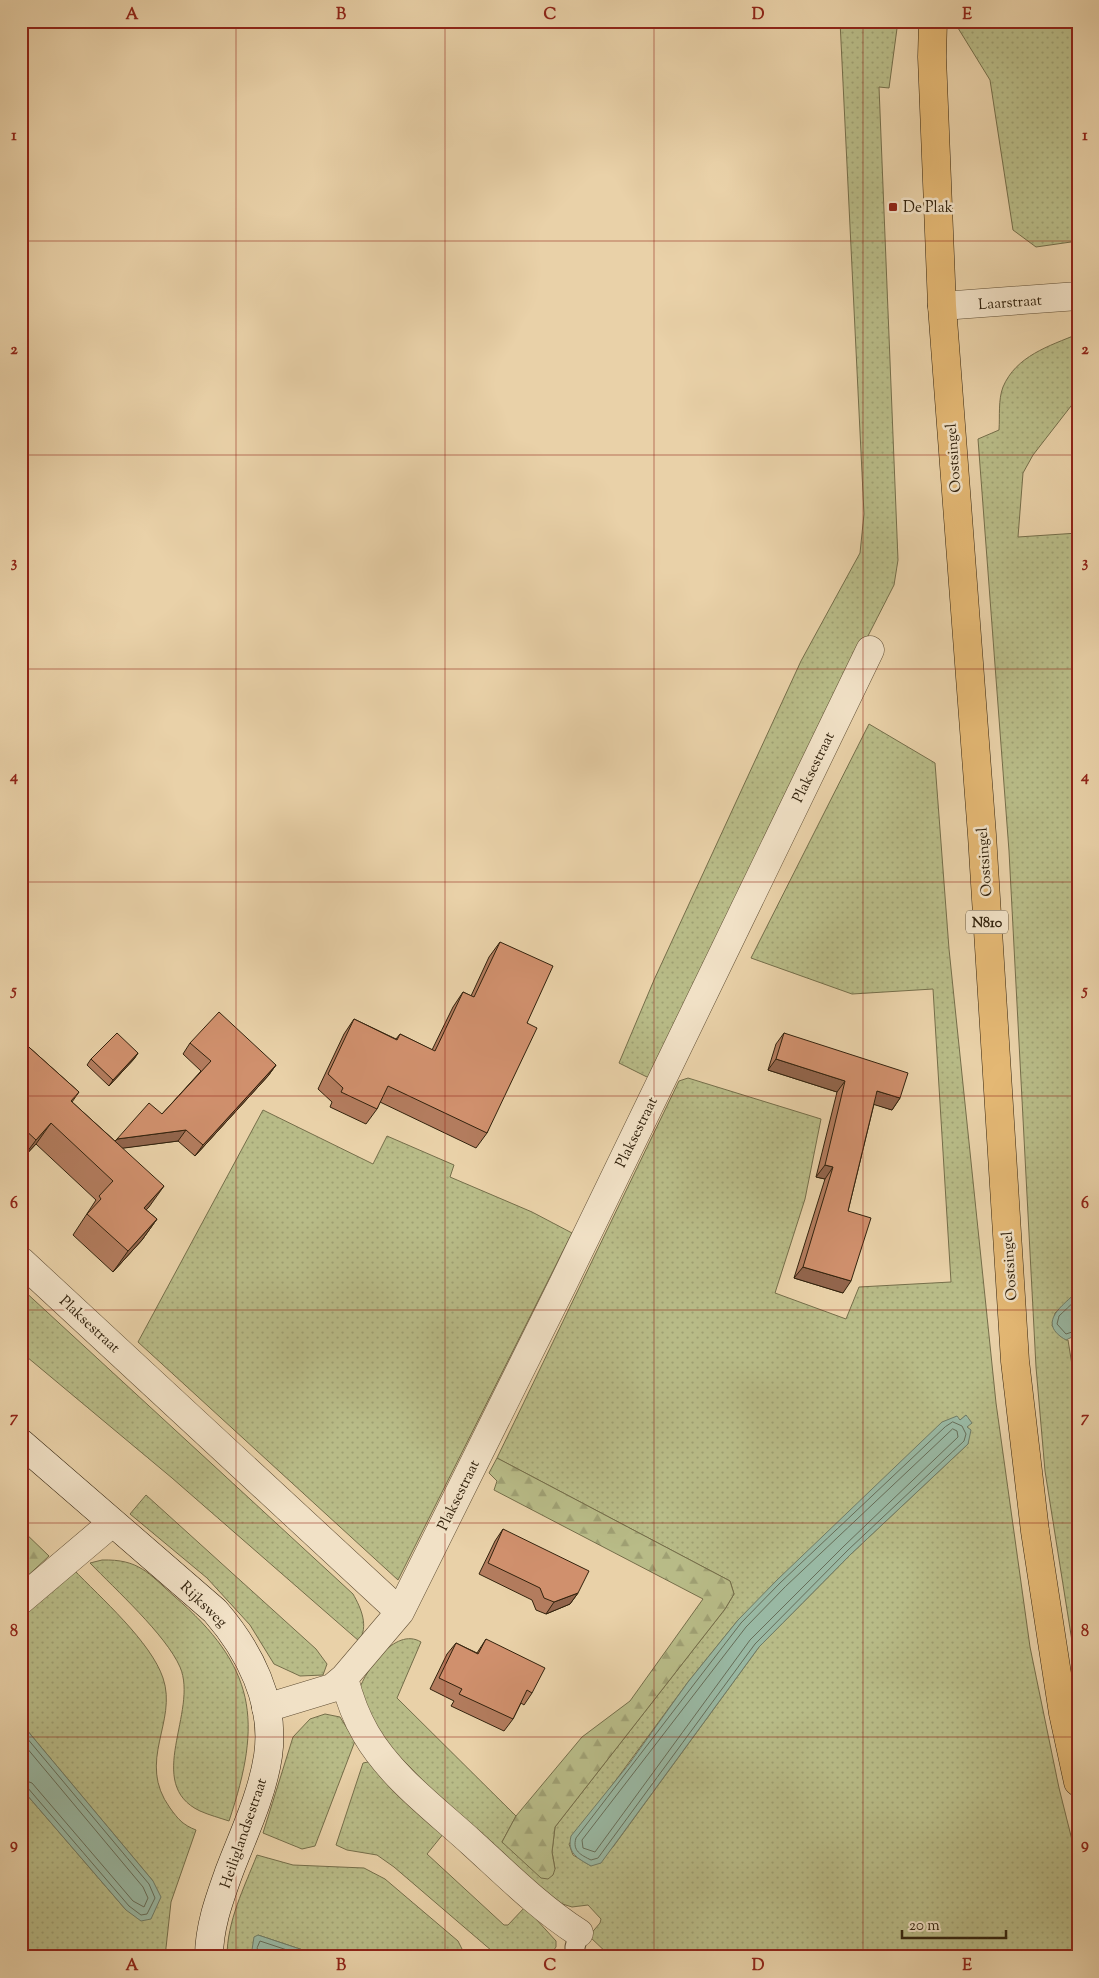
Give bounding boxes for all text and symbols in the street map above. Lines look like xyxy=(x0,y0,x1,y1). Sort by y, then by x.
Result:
text: A xyxy=(126,4,139,27)
text: B xyxy=(336,4,346,27)
text: C xyxy=(544,4,557,27)
text: D xyxy=(752,4,765,27)
text: E xyxy=(962,4,972,27)
text: 1 xyxy=(11,125,17,148)
text: 1 xyxy=(1082,125,1088,148)
place label: De Plak xyxy=(903,198,953,219)
marker: De Plak xyxy=(887,201,899,213)
street label: Laarstraat xyxy=(978,291,1043,316)
text: 2 xyxy=(10,339,18,362)
text: 2 xyxy=(1081,339,1089,362)
street label: Oostsingel xyxy=(942,423,967,493)
text: 3 xyxy=(11,552,18,575)
text: 3 xyxy=(1082,552,1089,575)
street label: Plaksestraat xyxy=(788,729,840,806)
text: 4 xyxy=(9,766,18,789)
text: 4 xyxy=(1080,766,1089,789)
street label: Oostsingel xyxy=(973,827,998,897)
road number: N810 xyxy=(966,910,1008,934)
text: 5 xyxy=(9,980,17,1003)
text: 5 xyxy=(1080,980,1088,1003)
street label: Plaksestraat xyxy=(611,1094,663,1171)
text: 6 xyxy=(10,1193,18,1216)
text: 6 xyxy=(1081,1193,1089,1216)
street label: Oostsingel xyxy=(998,1231,1023,1301)
street label: Plaksestraat xyxy=(54,1291,124,1359)
text: 7 xyxy=(10,1407,19,1430)
text: 7 xyxy=(1081,1407,1090,1430)
street label: Plaksestraat xyxy=(433,1457,485,1534)
street label: Rijksweg xyxy=(175,1577,231,1633)
text: 8 xyxy=(10,1621,18,1644)
text: 8 xyxy=(1081,1621,1089,1644)
street label: Heiliglandsestraat xyxy=(216,1775,273,1891)
text: 9 xyxy=(10,1834,18,1857)
text: 9 xyxy=(1081,1834,1089,1857)
scale bar xyxy=(902,1908,1005,1940)
text: 20 m xyxy=(909,1916,940,1937)
text: A xyxy=(126,1955,139,1978)
text: B xyxy=(336,1955,346,1978)
text: C xyxy=(544,1955,557,1978)
text: D xyxy=(752,1955,765,1978)
text: E xyxy=(962,1955,972,1978)

